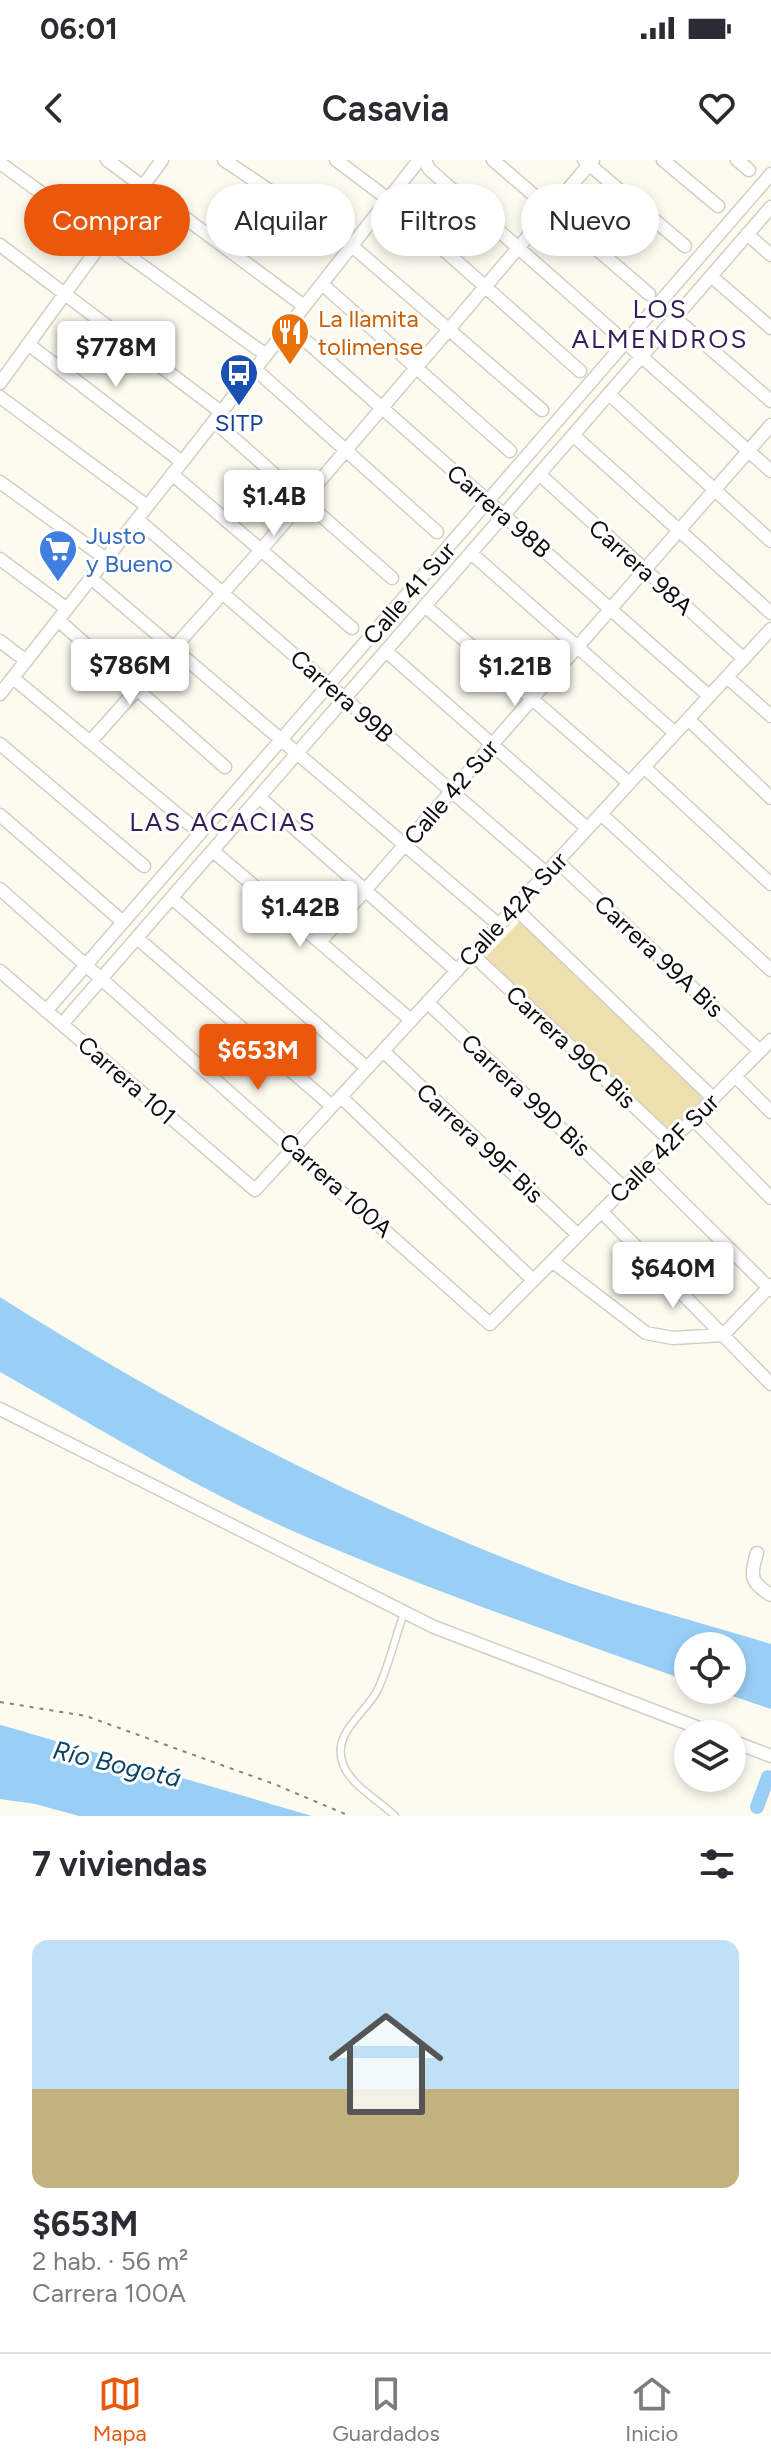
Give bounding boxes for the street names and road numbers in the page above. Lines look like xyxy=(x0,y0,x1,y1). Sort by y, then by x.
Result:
street label: Carrera 98B xyxy=(441,458,557,564)
street label: Carrera 98A xyxy=(583,513,699,622)
street label: Calle 41 Sur xyxy=(357,536,461,650)
street label: Carrera 99B xyxy=(285,643,399,749)
street label: Calle 42 Sur xyxy=(398,734,504,850)
street label: Calle 42A Sur xyxy=(453,846,573,972)
street label: Carrera 99A Bis xyxy=(588,889,730,1023)
street label: Carrera 99C Bis xyxy=(500,979,642,1115)
street label: Carrera 99D Bis xyxy=(455,1028,597,1162)
street label: Carrera 101 xyxy=(72,1030,182,1130)
street label: Carrera 99F Bis xyxy=(411,1077,549,1209)
street label: Calle 42F Sur xyxy=(603,1087,725,1209)
street label: Carrera 100A xyxy=(273,1127,399,1244)

